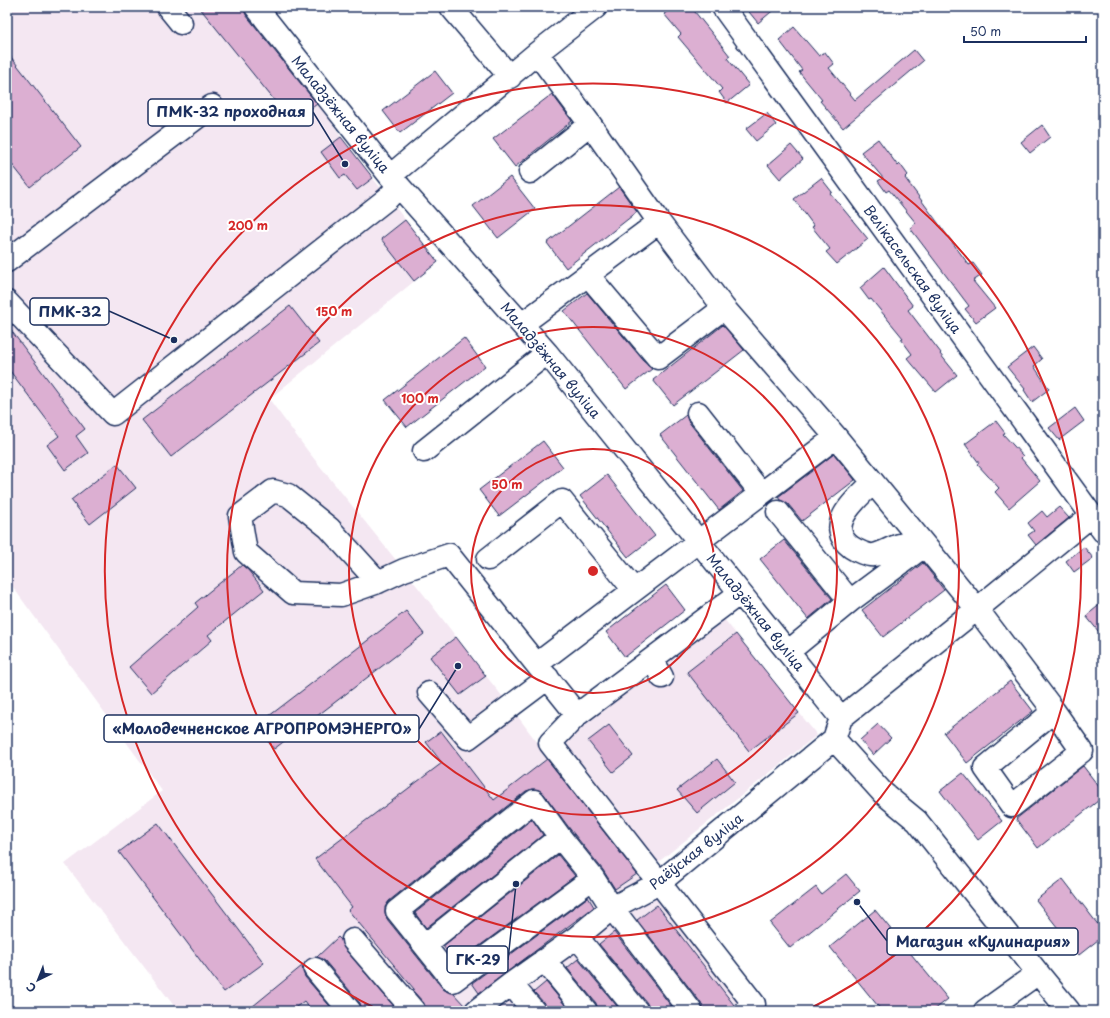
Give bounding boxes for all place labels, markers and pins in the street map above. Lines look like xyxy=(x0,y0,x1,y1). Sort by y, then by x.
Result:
callout: ПМК-32 проходная xyxy=(148,99,313,126)
callout: ПМК-32 xyxy=(30,298,109,325)
centre of rings xyxy=(586,564,600,578)
callout: «Молодечненское АГРОПРОМЭНЕРГО» xyxy=(104,715,419,742)
callout: Магазин «Кулинария» xyxy=(887,928,1078,955)
callout: ГК-29 xyxy=(447,946,508,973)

